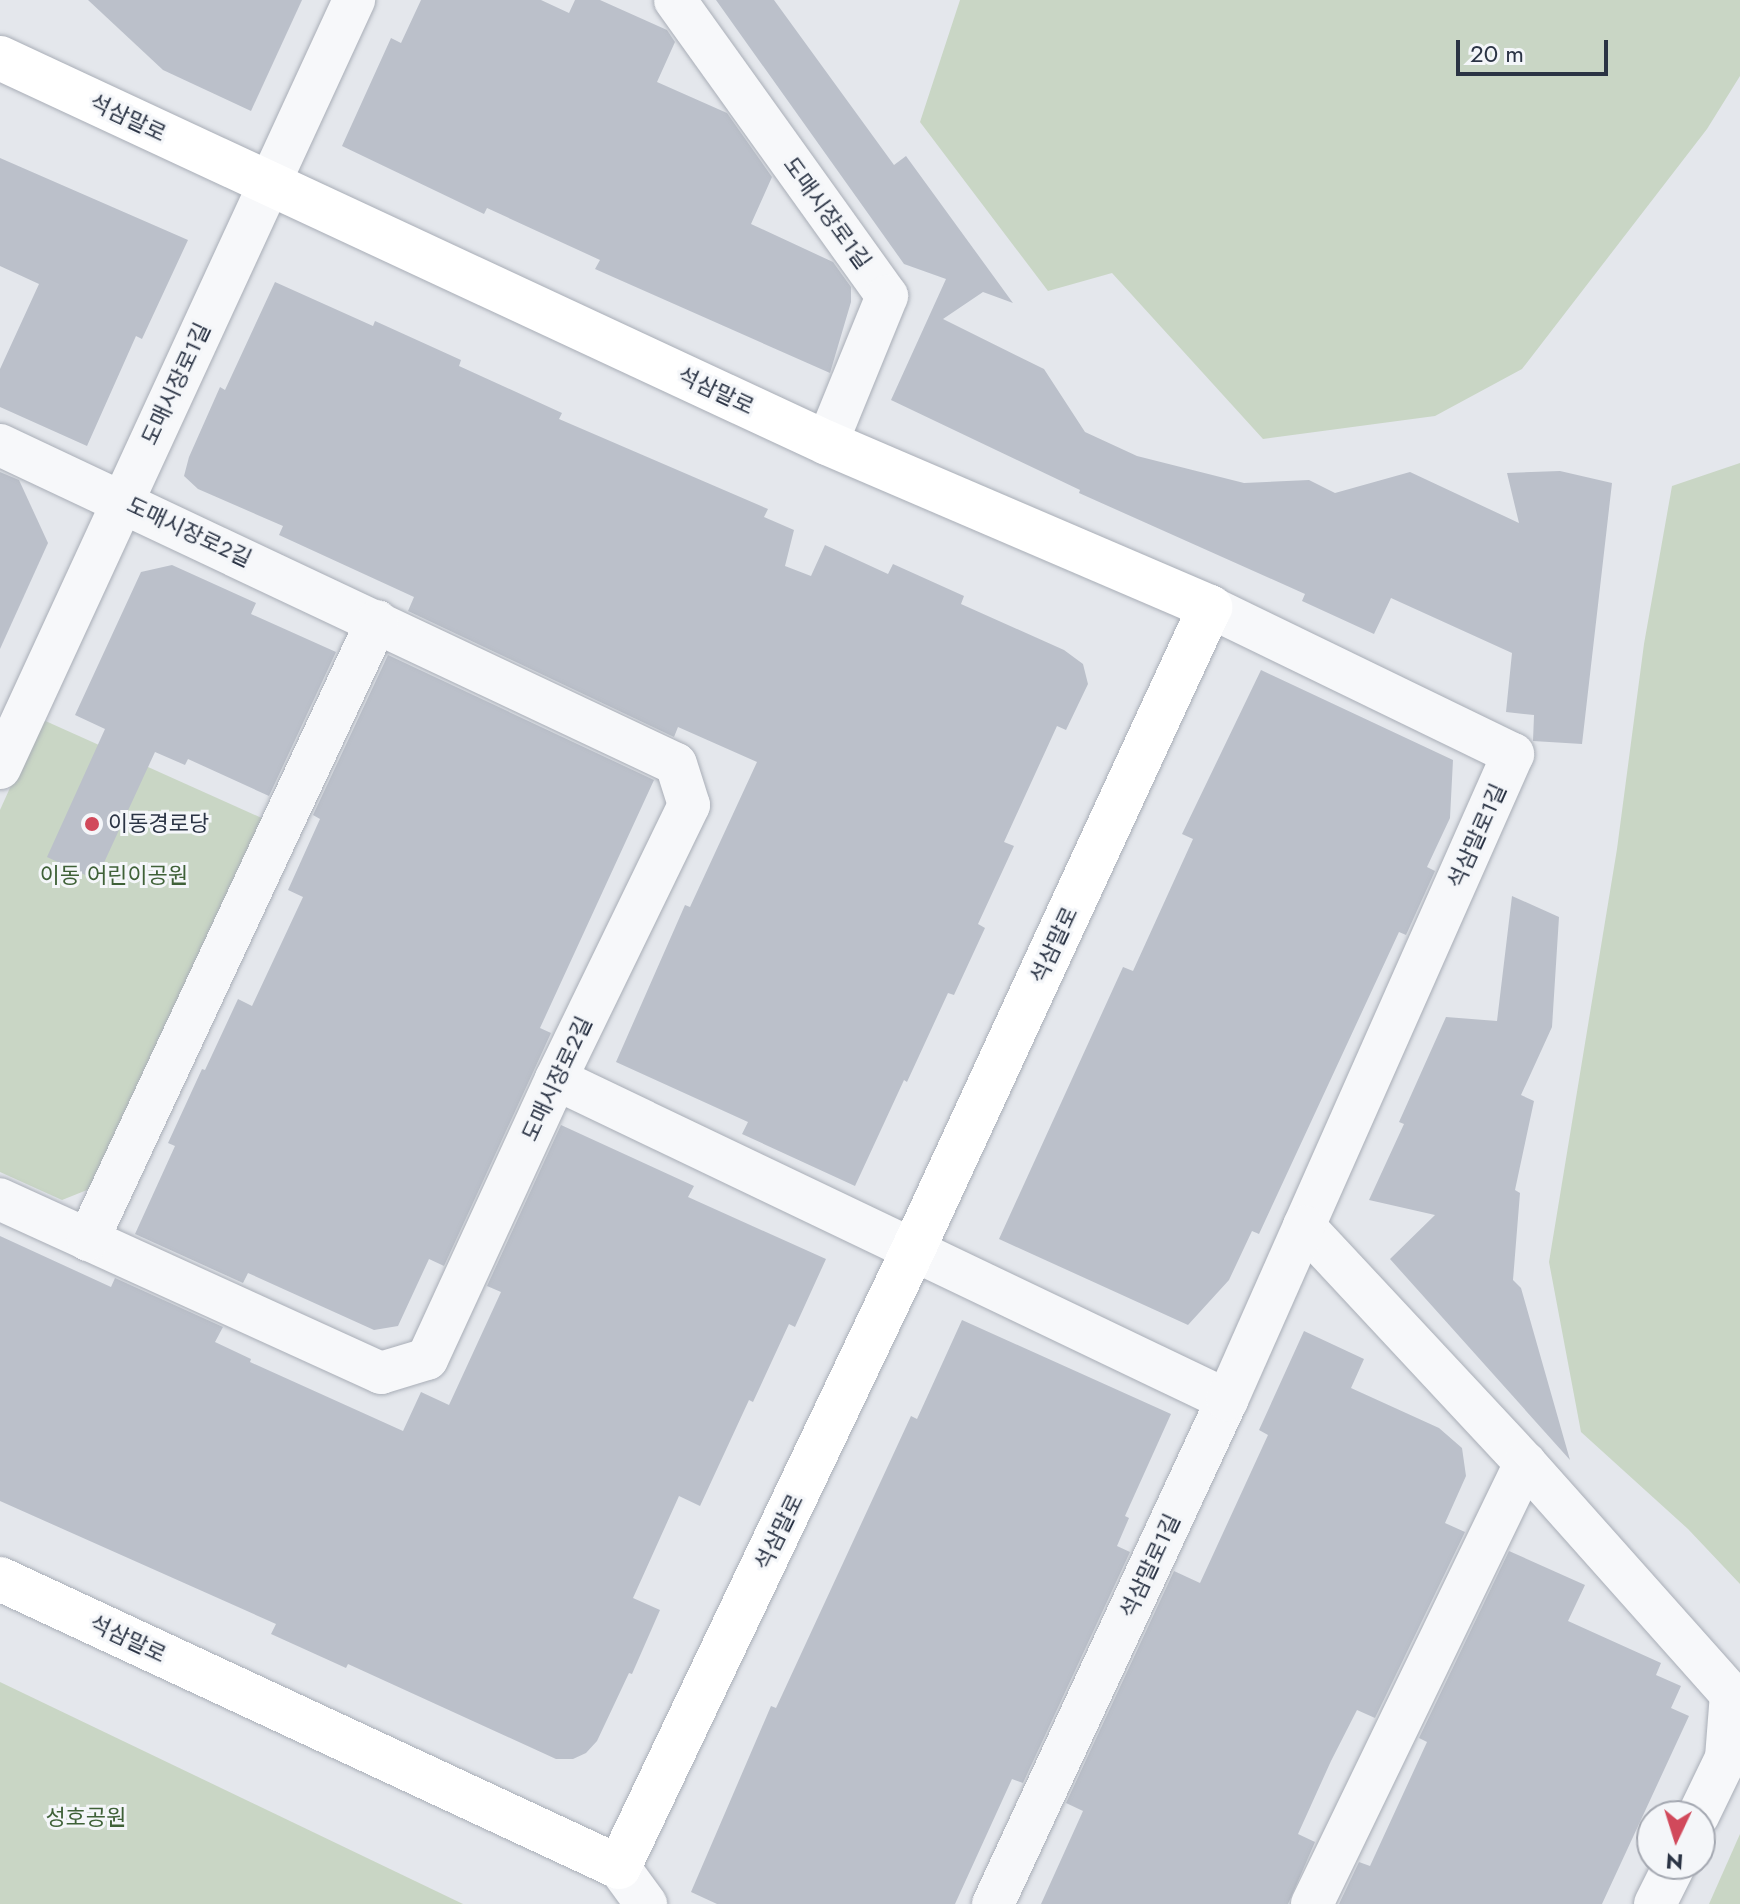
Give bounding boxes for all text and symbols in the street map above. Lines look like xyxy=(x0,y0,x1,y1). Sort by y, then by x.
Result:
scale bar xyxy=(1460,24,1612,74)
text: 20 m xyxy=(1470,36,1524,71)
street label: 석삼말로 xyxy=(86,89,170,147)
street label: 도매시장로1길 xyxy=(778,152,876,274)
street label: 도매시장로1길 xyxy=(136,319,216,449)
street label: 석삼말로 xyxy=(674,362,758,420)
street label: 도매시장로2길 xyxy=(123,492,255,572)
street label: 석삼말로1길 xyxy=(1442,780,1512,892)
place label: 이동경로당 xyxy=(108,811,209,837)
marker: 이동경로당 xyxy=(83,815,101,833)
park label: 이동 어린이공원 xyxy=(40,863,188,889)
street label: 석삼말로 xyxy=(1025,903,1083,987)
street label: 도매시장로2길 xyxy=(517,1013,597,1145)
street label: 석삼말로 xyxy=(749,1490,809,1574)
street label: 석삼말로1길 xyxy=(1115,1510,1185,1622)
street label: 석삼말로 xyxy=(86,1610,170,1668)
north arrow xyxy=(1636,1800,1716,1880)
park label: 성호공원 xyxy=(46,1805,126,1831)
text: N xyxy=(1665,1845,1684,1879)

